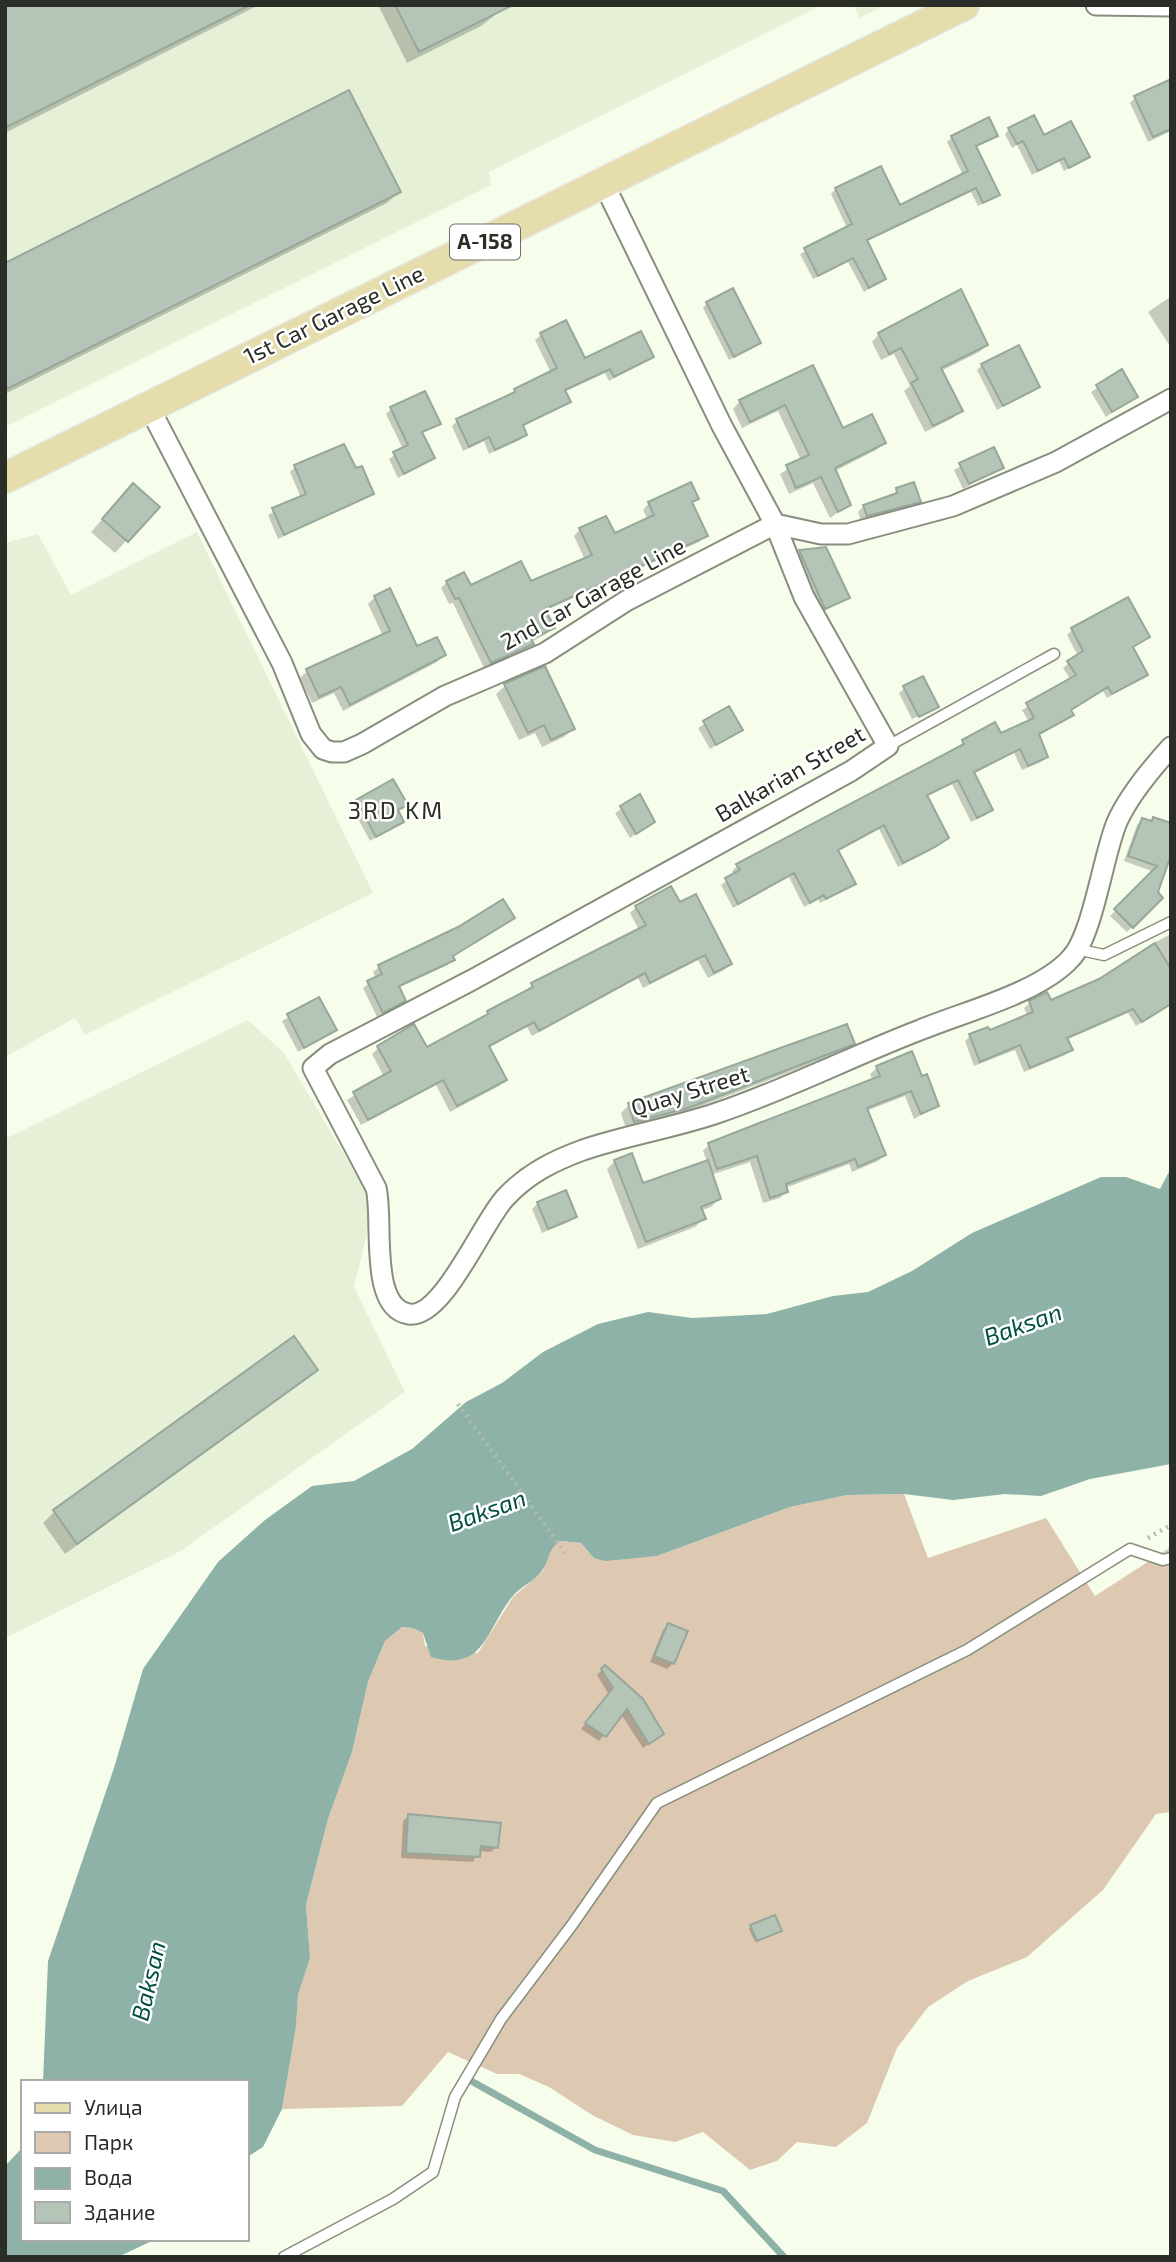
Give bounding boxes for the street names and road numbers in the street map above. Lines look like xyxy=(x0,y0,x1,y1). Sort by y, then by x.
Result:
road number: А-158 xyxy=(450,224,520,260)
street label: 1st Car Garage Line xyxy=(239,258,428,370)
street label: 2nd Car Garage Line xyxy=(495,531,690,655)
street label: Balkarian Street xyxy=(710,719,869,827)
street label: Quay Street xyxy=(627,1059,752,1121)

